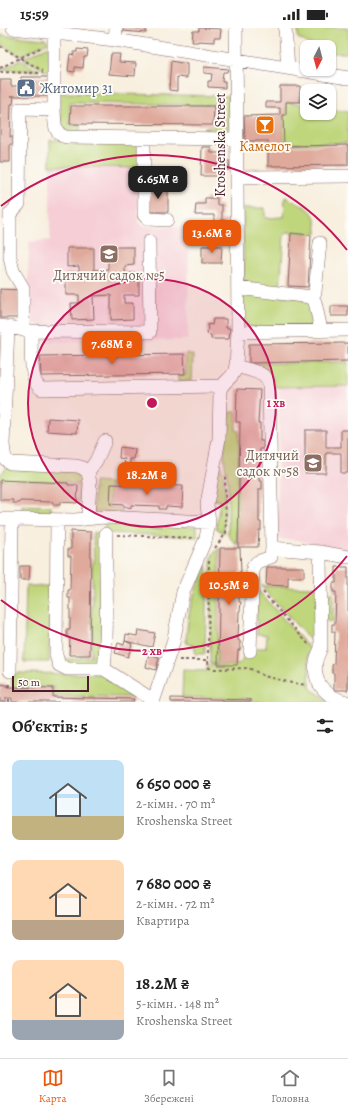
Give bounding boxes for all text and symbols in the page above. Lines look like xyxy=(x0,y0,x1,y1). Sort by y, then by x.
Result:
text: 15:59 xyxy=(20,4,49,24)
north arrow xyxy=(300,40,336,76)
map controls xyxy=(300,40,336,120)
public building icon: Житомир 31 xyxy=(15,77,37,99)
place label: Житомир 31 xyxy=(40,79,113,98)
button: layers xyxy=(300,84,336,120)
street label: Kroshenska Street xyxy=(211,93,230,197)
bar icon: Камелот xyxy=(254,114,276,136)
place label: Камелот xyxy=(239,137,291,156)
pin: 6.65M ₴ xyxy=(121,166,195,200)
text: 6.65M ₴ xyxy=(137,170,179,187)
pin: 13.6M ₴ xyxy=(175,220,249,254)
text: 13.6M ₴ xyxy=(192,224,232,241)
school or university icon: Дитячий садок №5 xyxy=(98,243,120,265)
place label: Дитячий садок №5 xyxy=(53,266,165,285)
pin: 7.68M ₴ xyxy=(75,331,149,365)
text: 7.68M ₴ xyxy=(91,335,133,352)
text: 1 хв xyxy=(267,395,285,411)
centre of rings xyxy=(145,396,159,410)
place label: Дитячий садок №58 xyxy=(236,446,299,481)
school or university icon: Дитячий садок №58 xyxy=(302,452,324,474)
pin: 18.2M ₴ xyxy=(110,462,184,496)
text: 18.2M ₴ xyxy=(127,466,167,483)
pin: 10.5M ₴ xyxy=(192,572,266,606)
text: 10.5M ₴ xyxy=(209,576,249,593)
text: 2 хв xyxy=(142,643,162,659)
scale bar xyxy=(12,674,89,693)
text: 50 m xyxy=(18,675,40,690)
text: Об’єктів: 5 xyxy=(12,715,88,738)
icon: filters xyxy=(314,715,336,737)
text: 6 650 000 ₴ xyxy=(136,772,211,795)
icon: home xyxy=(44,776,92,824)
text: 2-кімн. · 70 m² xyxy=(136,795,215,812)
text: Kroshenska Street xyxy=(136,812,233,829)
text: 7 680 000 ₴ xyxy=(136,872,212,895)
icon: home xyxy=(44,876,92,924)
text: 2-кімн. · 72 m² xyxy=(136,895,215,912)
text: Квартира xyxy=(136,912,190,929)
text: 18.2M ₴ xyxy=(136,972,190,995)
icon: home xyxy=(44,976,92,1024)
text: 5-кімн. · 148 m² xyxy=(136,995,219,1012)
text: Kroshenska Street xyxy=(136,1012,233,1029)
tab: Карта xyxy=(39,1067,66,1106)
tab: Збережені xyxy=(144,1067,194,1106)
tab: Головна xyxy=(271,1067,309,1106)

